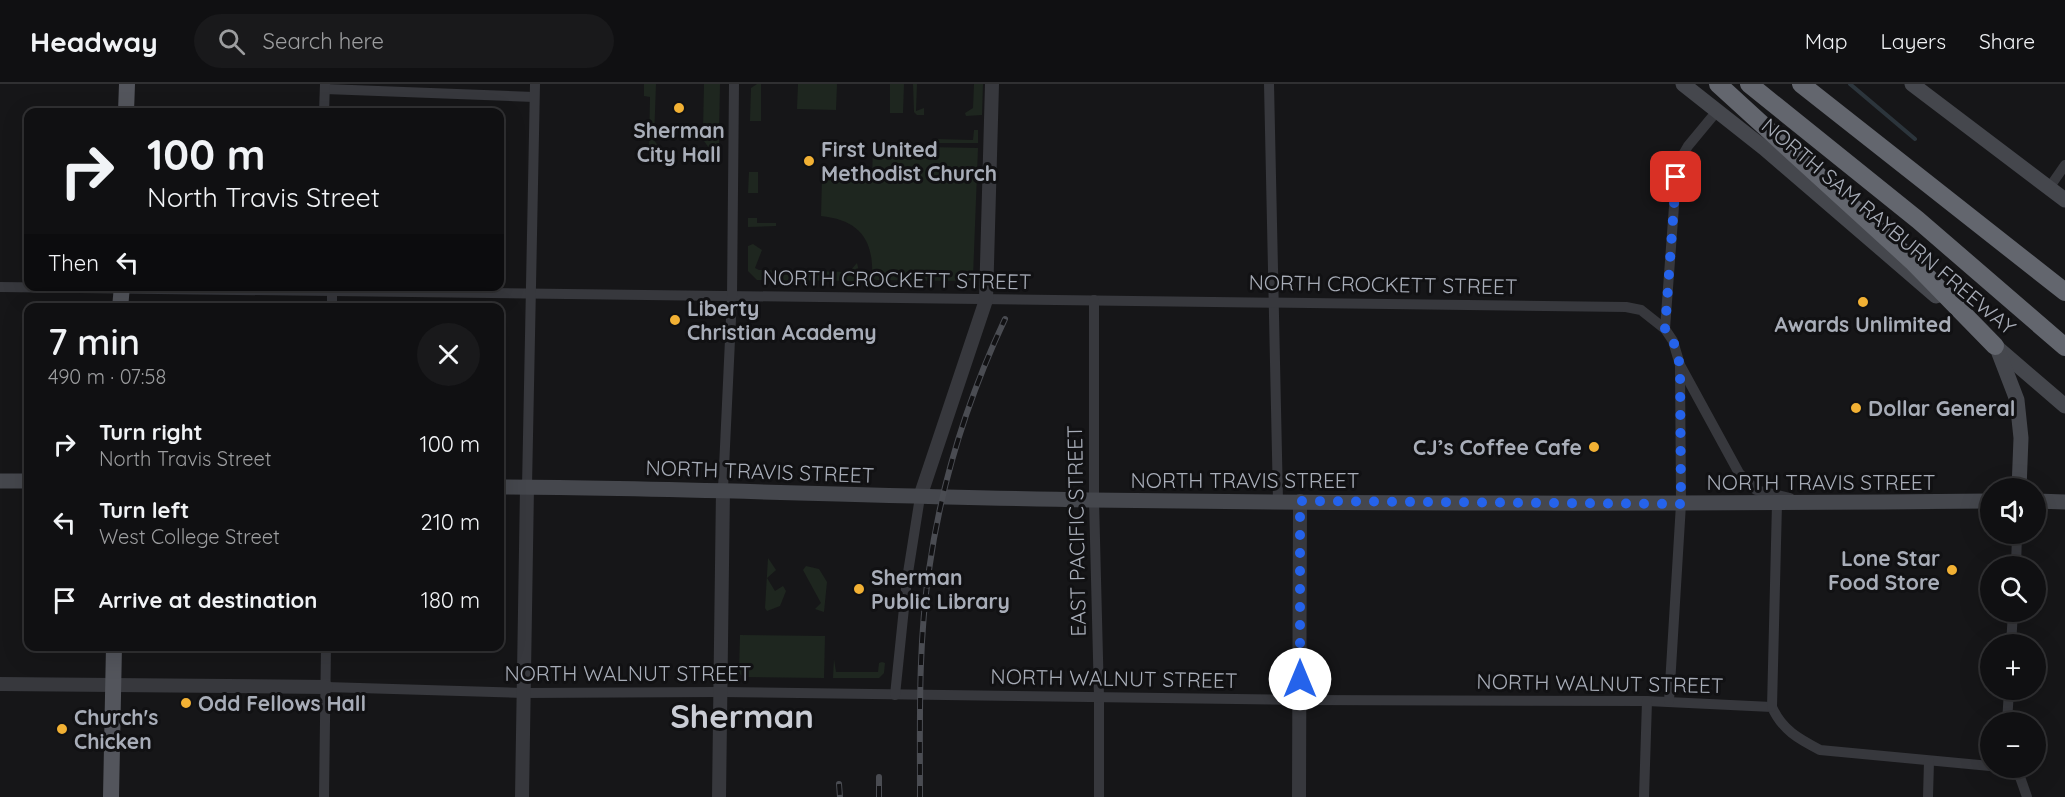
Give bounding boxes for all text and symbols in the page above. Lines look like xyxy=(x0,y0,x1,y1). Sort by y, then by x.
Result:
search box xyxy=(194,14,614,68)
text: Headway xyxy=(30,24,158,59)
icon: search xyxy=(215,25,248,58)
text: Search here xyxy=(263,27,384,55)
text: Map xyxy=(1805,28,1848,54)
text: Layers xyxy=(1881,28,1946,54)
text: Share xyxy=(1979,28,2035,54)
marker: Sherman City Hall xyxy=(672,101,686,115)
street label: NORTH SAM RAYBURN FREEWAY xyxy=(1757,112,2021,340)
place label: Sherman City Hall xyxy=(633,117,725,167)
text: 100 m xyxy=(147,128,265,181)
icon: right xyxy=(48,132,126,210)
place label: First United Methodist Church xyxy=(821,136,997,186)
pin xyxy=(1650,151,1701,202)
marker: First United Methodist Church xyxy=(802,154,816,168)
icon: arrive xyxy=(1659,160,1692,193)
text: North Travis Street xyxy=(147,180,380,214)
icon: left xyxy=(111,246,144,279)
text: Then xyxy=(48,249,99,277)
street label: NORTH CROCKETT STREET xyxy=(762,264,1032,294)
street label: NORTH CROCKETT STREET xyxy=(1248,269,1518,299)
place label: Liberty Christian Academy xyxy=(687,295,876,345)
marker: Awards Unlimited xyxy=(1856,295,1870,309)
place label: Awards Unlimited xyxy=(1775,311,1951,337)
marker: Liberty Christian Academy xyxy=(668,313,682,327)
text: 7 min xyxy=(48,319,140,364)
button: close xyxy=(417,323,480,386)
text: 490 m · 07:58 xyxy=(48,364,166,389)
place label: Dollar General xyxy=(1868,395,2015,421)
marker: Dollar General xyxy=(1849,401,1863,415)
text: Turn right xyxy=(99,418,203,446)
street label: EAST PACIFIC STREET xyxy=(1061,425,1091,637)
icon: right xyxy=(48,428,81,461)
text: 100 m xyxy=(420,430,480,458)
place label: CJ’s Coffee Cafe xyxy=(1413,434,1582,460)
marker: CJ’s Coffee Cafe xyxy=(1587,440,1601,454)
text: North Travis Street xyxy=(99,446,272,471)
street label: NORTH TRAVIS STREET xyxy=(645,454,875,488)
street label: NORTH TRAVIS STREET xyxy=(1131,467,1359,493)
street label: NORTH TRAVIS STREET xyxy=(1707,469,1935,495)
map controls xyxy=(1980,478,2046,778)
button: sound xyxy=(1980,478,2046,544)
text: Turn left xyxy=(99,496,189,524)
icon: left xyxy=(48,506,81,539)
text: 210 m xyxy=(421,508,480,536)
text: West College Street xyxy=(99,524,280,549)
place label: Lone Star Food Store xyxy=(1828,545,1940,595)
button: search xyxy=(1980,556,2046,622)
marker: Lone Star Food Store xyxy=(1945,563,1959,577)
place label: Sherman Public Library xyxy=(871,564,1010,614)
marker: Sherman Public Library xyxy=(852,582,866,596)
icon: arrive xyxy=(48,584,81,617)
text: Arrive at destination xyxy=(99,586,317,614)
text: 180 m xyxy=(421,586,480,614)
button: + xyxy=(1980,634,2046,700)
position arrow xyxy=(1268,647,1332,711)
street label: NORTH WALNUT STREET xyxy=(504,660,752,686)
street label: NORTH WALNUT STREET xyxy=(990,663,1238,693)
street label: NORTH WALNUT STREET xyxy=(1476,668,1724,698)
place label: Odd Fellows Hall xyxy=(198,690,366,716)
district label: Sherman xyxy=(670,695,814,736)
marker: Odd Fellows Hall xyxy=(179,696,193,710)
place label: Church's Chicken xyxy=(74,704,158,754)
button: − xyxy=(1980,712,2046,778)
marker: Church's Chicken xyxy=(55,722,69,736)

